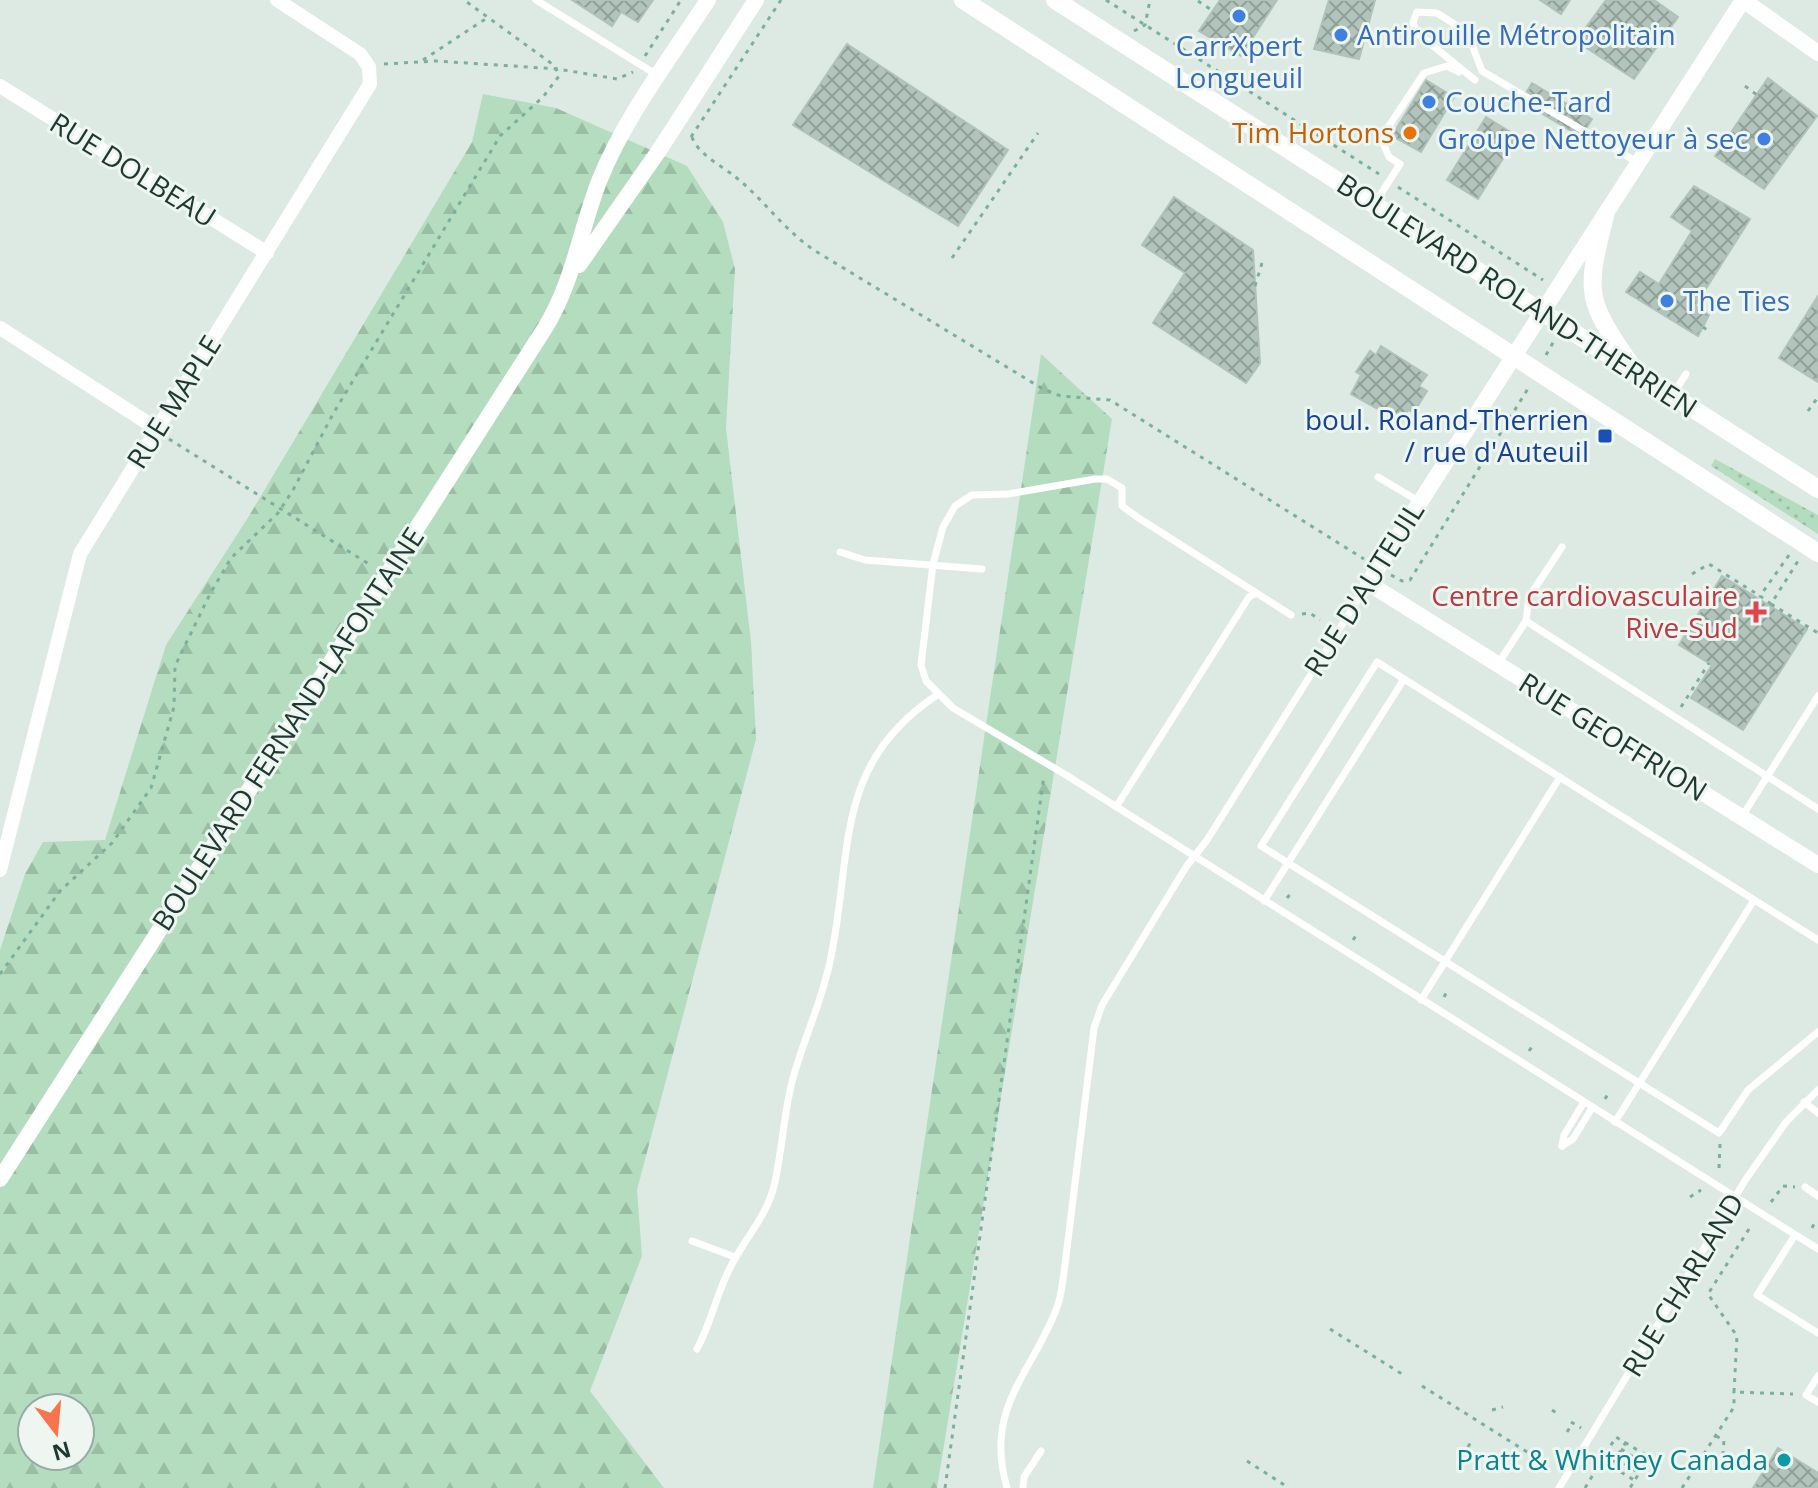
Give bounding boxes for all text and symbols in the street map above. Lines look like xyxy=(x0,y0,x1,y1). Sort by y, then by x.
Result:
marker: CarrXpert Longueuil xyxy=(1230,7,1248,25)
place label: Antirouille Métropolitain xyxy=(1357,15,1676,53)
place label: CarrXpert Longueuil xyxy=(1175,26,1303,96)
marker: Antirouille Métropolitain xyxy=(1332,26,1350,44)
place label: Couche-Tard xyxy=(1445,82,1612,120)
marker: Couche-Tard xyxy=(1420,93,1438,111)
street label: RUE DOLBEAU xyxy=(43,103,224,235)
place label: Tim Hortons xyxy=(1232,113,1394,151)
place label: Groupe Nettoyeur à sec xyxy=(1437,119,1748,157)
marker: Tim Hortons xyxy=(1401,124,1419,142)
marker: Groupe Nettoyeur à sec xyxy=(1755,130,1773,148)
street label: BOULEVARD ROLAND-THERRIEN xyxy=(1330,164,1705,426)
place label: The Ties xyxy=(1683,281,1790,319)
marker: The Ties xyxy=(1658,292,1676,310)
street label: RUE MAPLE xyxy=(117,328,229,475)
place label: boul. Roland-Therrien / rue d'Auteuil xyxy=(1305,400,1589,470)
marker: boul. Roland-Therrien / rue d'Auteuil xyxy=(1596,427,1614,445)
street label: RUE D'AUTEUIL xyxy=(1294,494,1432,683)
street label: BOULEVARD FERNAND-LAFONTAINE xyxy=(142,520,432,937)
place label: Centre cardiovasculaire Rive-Sud xyxy=(1431,576,1738,646)
marker: Centre cardiovasculaire Rive-Sud xyxy=(1745,601,1767,623)
street label: RUE GEOFFRION xyxy=(1512,663,1715,809)
street label: RUE CHARLAND xyxy=(1612,1186,1752,1383)
north arrow xyxy=(16,1392,96,1472)
text: N xyxy=(49,1435,75,1469)
place label: Pratt & Whitney Canada xyxy=(1456,1440,1768,1478)
marker: Pratt & Whitney Canada xyxy=(1775,1451,1793,1469)

